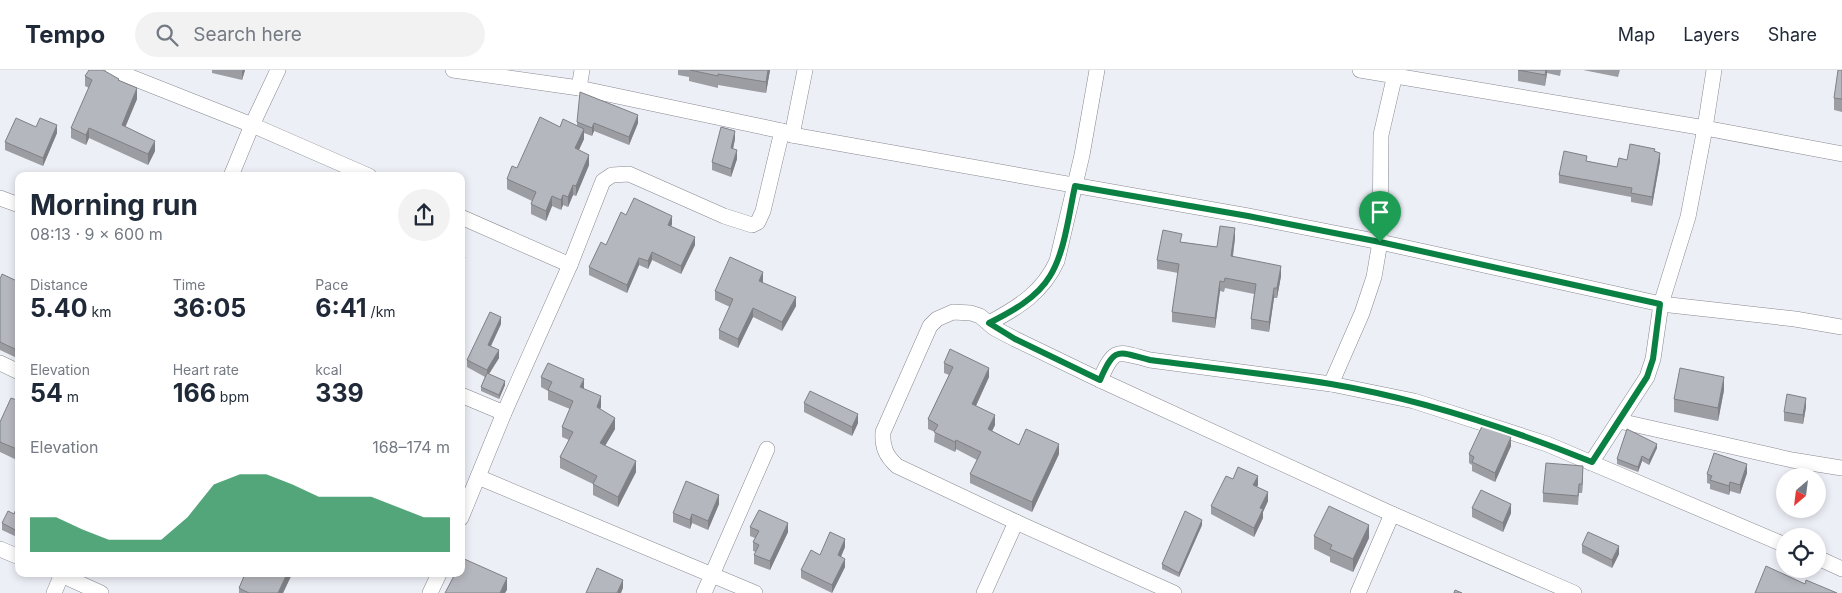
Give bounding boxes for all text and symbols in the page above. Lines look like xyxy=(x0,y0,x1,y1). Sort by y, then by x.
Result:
search box xyxy=(135,12,485,57)
text: Tempo xyxy=(25,20,105,49)
icon: search xyxy=(153,21,181,49)
text: Search here xyxy=(193,23,302,46)
text: Map xyxy=(1618,24,1655,45)
text: Layers xyxy=(1683,24,1740,45)
text: Share xyxy=(1768,24,1817,45)
text: Morning run xyxy=(30,188,198,222)
button: share xyxy=(398,189,450,241)
pin xyxy=(1359,191,1401,242)
icon: arrive xyxy=(1366,198,1394,226)
text: 08:13 · 9 × 600 m xyxy=(30,224,163,244)
text: Distance xyxy=(30,276,88,293)
text: Time xyxy=(173,276,206,293)
text: Pace xyxy=(315,276,348,293)
text: 5.40 xyxy=(30,293,88,323)
text: 36:05 xyxy=(173,293,246,323)
text: 6:41 xyxy=(315,293,367,323)
text: km xyxy=(88,303,111,320)
text: /km xyxy=(367,303,396,320)
text: Elevation xyxy=(30,361,90,378)
text: Heart rate xyxy=(173,361,239,378)
text: kcal xyxy=(315,361,342,378)
text: 54 xyxy=(30,378,63,408)
text: 166 xyxy=(173,378,216,408)
text: 339 xyxy=(315,378,364,408)
text: m xyxy=(63,388,79,405)
text: bpm xyxy=(216,388,249,405)
text: Elevation xyxy=(30,437,99,457)
text: 168–174 m xyxy=(372,437,450,457)
north arrow xyxy=(1776,468,1826,518)
map controls xyxy=(1776,468,1826,578)
button: locate xyxy=(1776,528,1826,578)

